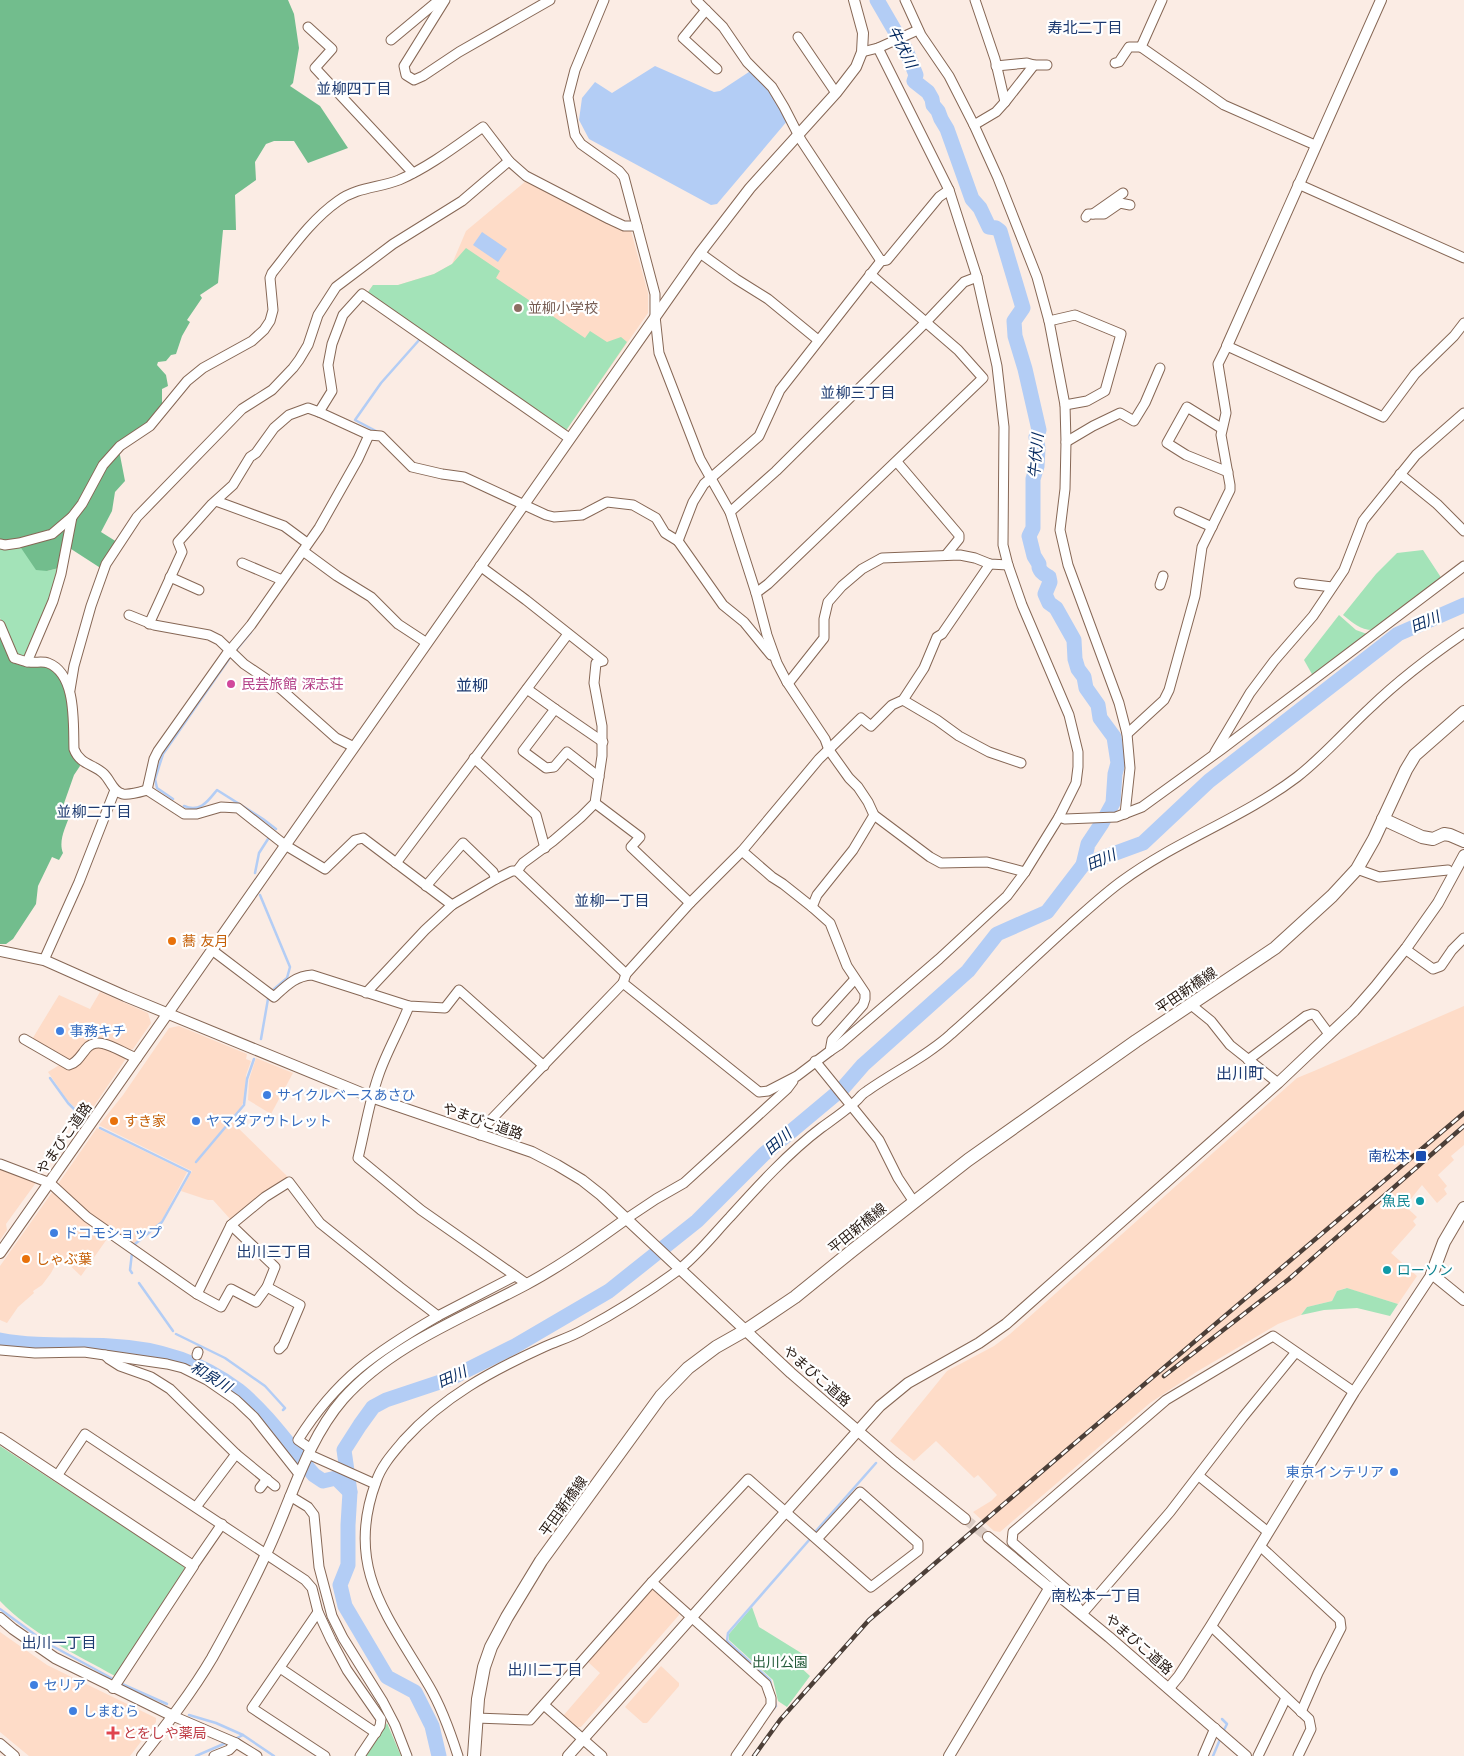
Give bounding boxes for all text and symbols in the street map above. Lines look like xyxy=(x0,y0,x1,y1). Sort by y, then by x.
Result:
district label: 寿北二丁目 xyxy=(1047,19,1123,37)
water label: 牛伏川 xyxy=(884,23,921,73)
district label: 並柳四丁目 xyxy=(316,80,392,98)
place label: 並柳小学校 xyxy=(528,300,598,316)
marker: 並柳小学校 xyxy=(512,302,524,314)
district label: 並柳三丁目 xyxy=(820,384,896,402)
water label: 牛伏川 xyxy=(1025,431,1047,479)
water label: 田川 xyxy=(1408,607,1444,636)
place label: 民芸旅館 深志荘 xyxy=(241,676,343,692)
district label: 並柳 xyxy=(456,676,488,695)
marker: 民芸旅館 深志荘 xyxy=(225,678,237,690)
district label: 並柳二丁目 xyxy=(56,803,132,821)
water label: 田川 xyxy=(1084,845,1120,874)
district label: 並柳一丁目 xyxy=(574,892,650,910)
place label: 蕎 友月 xyxy=(182,933,228,949)
marker: 蕎 友月 xyxy=(166,935,178,947)
street label: 平田新橋線 xyxy=(1153,964,1219,1016)
place label: 事務キチ xyxy=(70,1023,126,1039)
marker: 事務キチ xyxy=(54,1025,66,1037)
district label: 出川町 xyxy=(1216,1064,1264,1083)
place label: サイクルベースあさひ xyxy=(277,1087,416,1103)
marker: サイクルベースあさひ xyxy=(261,1089,273,1101)
street label: やまびこ道路 xyxy=(33,1099,95,1177)
street label: やまびこ道路 xyxy=(441,1100,525,1142)
place label: すき家 xyxy=(124,1113,166,1129)
place label: ヤマダアウトレット xyxy=(206,1113,332,1129)
marker: すき家 xyxy=(108,1115,120,1127)
marker: ヤマダアウトレット xyxy=(190,1115,202,1127)
water label: 田川 xyxy=(761,1124,797,1159)
place label: 南松本 xyxy=(1368,1148,1410,1164)
marker: 南松本 xyxy=(1414,1149,1428,1163)
place label: 魚民 xyxy=(1382,1193,1410,1209)
marker: 魚民 xyxy=(1414,1195,1426,1207)
street label: 平田新橋線 xyxy=(825,1200,889,1256)
place label: ドコモショップ xyxy=(64,1225,162,1241)
marker: ドコモショップ xyxy=(48,1227,60,1239)
district label: 出川三丁目 xyxy=(236,1243,312,1261)
place label: しゃぶ葉 xyxy=(36,1251,92,1267)
marker: しゃぶ葉 xyxy=(20,1253,32,1265)
place label: ローソン xyxy=(1397,1262,1453,1278)
marker: ローソン xyxy=(1381,1264,1393,1276)
street label: やまびこ道路 xyxy=(780,1342,854,1410)
water label: 和泉川 xyxy=(187,1358,237,1397)
water label: 田川 xyxy=(435,1362,471,1391)
place label: 東京インテリア xyxy=(1286,1464,1384,1480)
marker: 東京インテリア xyxy=(1388,1466,1400,1478)
street label: 平田新橋線 xyxy=(536,1473,590,1539)
district label: 南松本一丁目 xyxy=(1051,1587,1141,1605)
street label: やまびこ道路 xyxy=(1102,1610,1176,1678)
district label: 出川一丁目 xyxy=(21,1634,97,1652)
park label: 出川公園 xyxy=(752,1654,808,1670)
district label: 出川二丁目 xyxy=(507,1661,583,1679)
place label: セリア xyxy=(44,1677,86,1693)
marker: セリア xyxy=(28,1679,40,1691)
place label: しまむら xyxy=(83,1703,139,1719)
marker: しまむら xyxy=(67,1705,79,1717)
place label: とをしや薬局 xyxy=(123,1725,207,1741)
marker: とをしや薬局 xyxy=(107,1727,119,1739)

